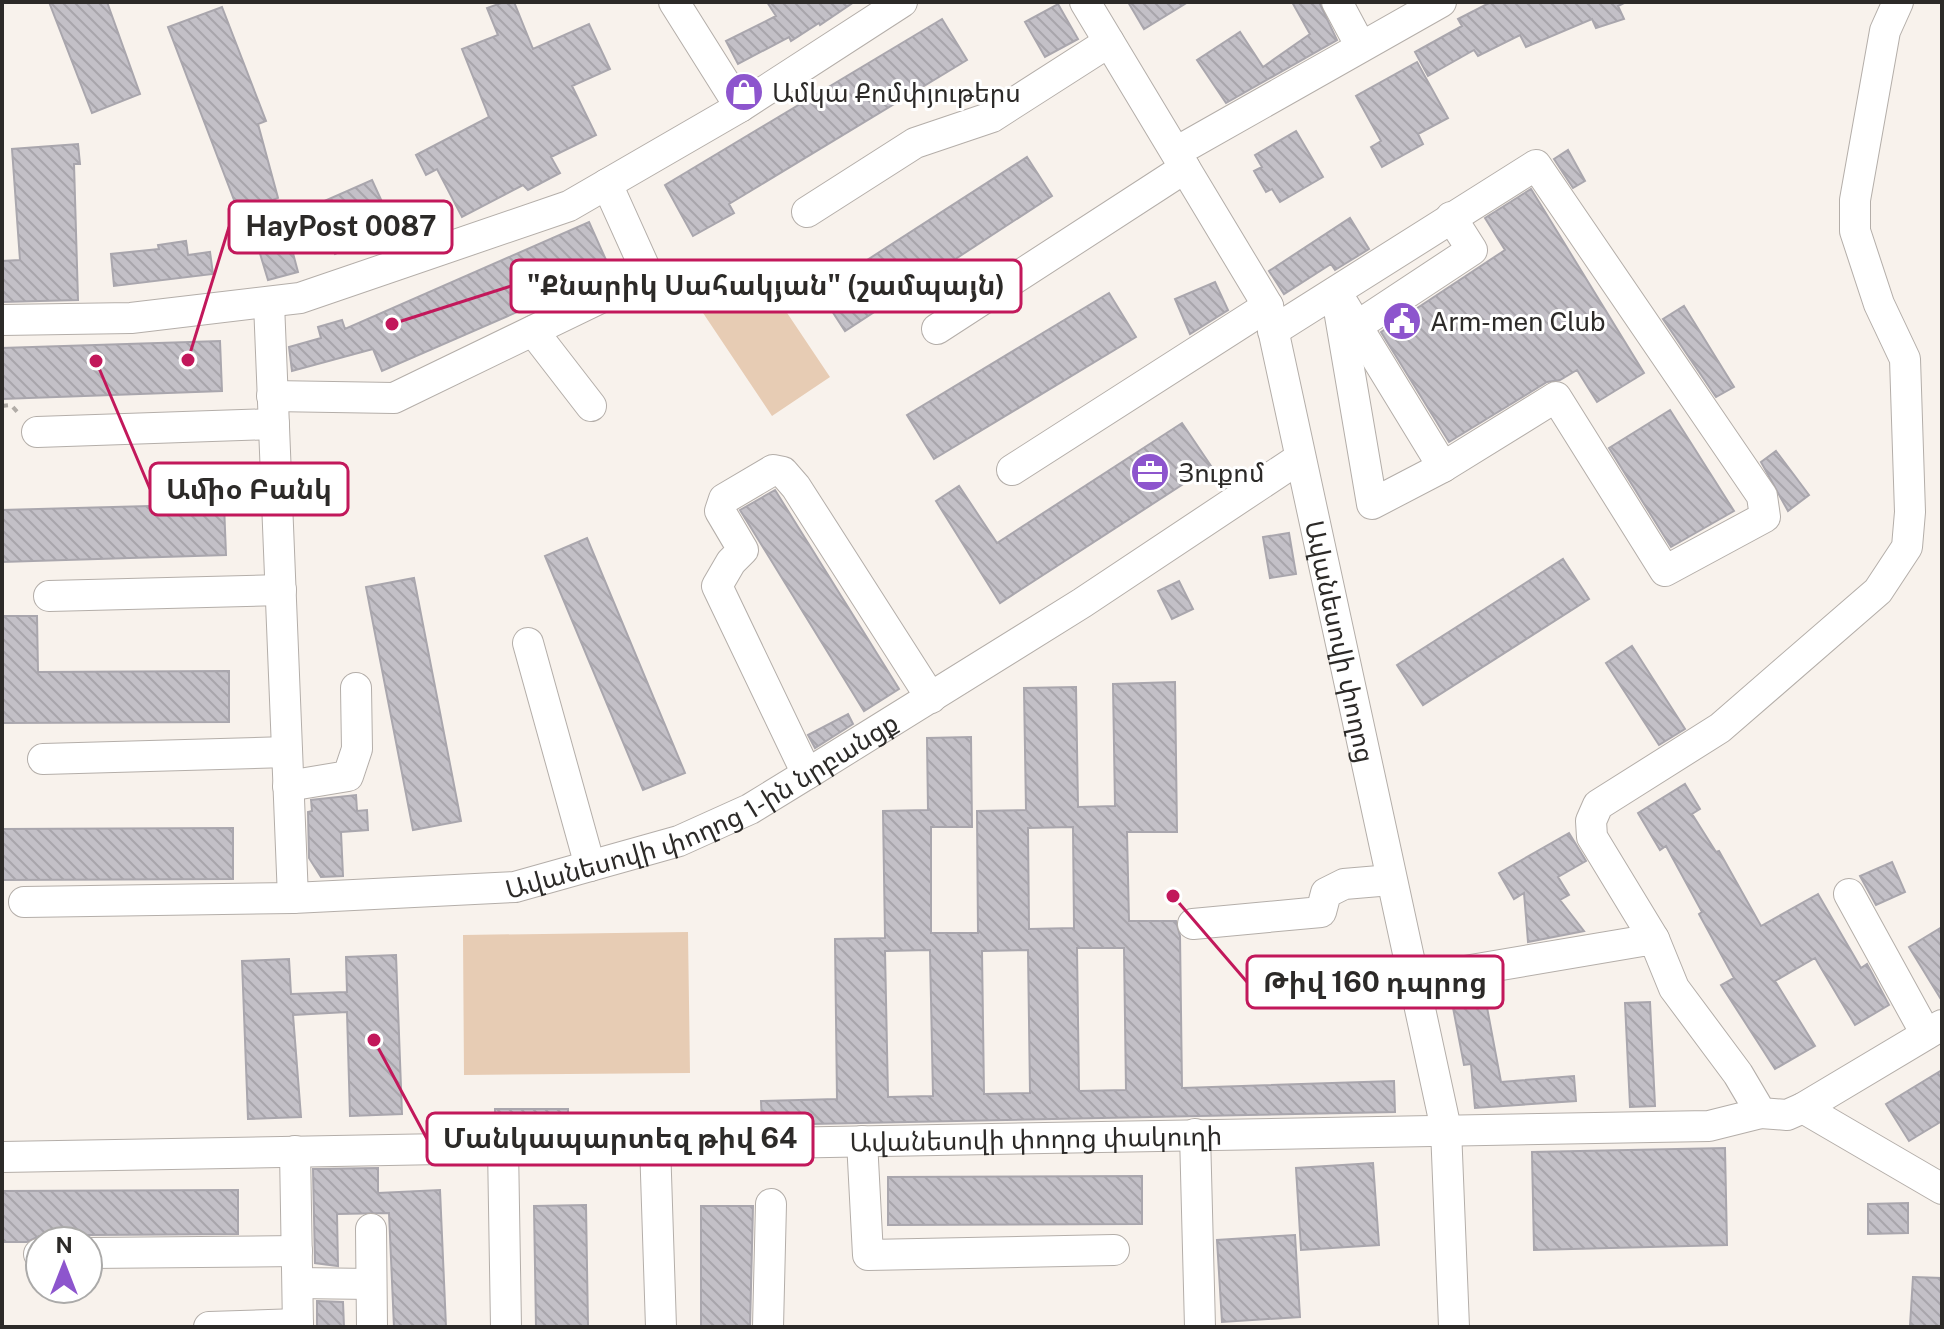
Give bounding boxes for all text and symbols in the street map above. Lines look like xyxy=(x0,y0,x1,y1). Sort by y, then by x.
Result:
shop icon: Ամկա Քոմփյութերս xyxy=(723,71,765,113)
place label: Ամկա Քոմփյութերս xyxy=(772,77,1021,108)
callout: HayPost 0087 xyxy=(229,201,452,253)
text: HayPost 0087 xyxy=(246,209,436,242)
callout: "Քնարիկ Սահակյան" (շամպայն) xyxy=(511,260,1021,312)
text: "Քնարիկ Սահակյան" (շամպայն) xyxy=(527,268,1005,302)
public building icon: Arm-men Club xyxy=(1381,300,1423,342)
place label: Arm-men Club xyxy=(1430,306,1606,337)
office icon: Յուքոմ xyxy=(1129,451,1171,493)
place label: Յուքոմ xyxy=(1178,457,1265,488)
callout: Ամիօ Բանկ xyxy=(150,463,348,515)
text: Ամիօ Բանկ xyxy=(166,472,332,506)
street label: Ավանեսովի փողոց xyxy=(1299,517,1382,765)
street label: Ավանեսովի փողոց 1-ին նրբանցք xyxy=(502,706,903,905)
callout: Թիվ 160 դպրոց xyxy=(1247,956,1503,1008)
text: Թիվ 160 դպրոց xyxy=(1263,965,1487,999)
callout: Մանկապարտեզ թիվ 64 xyxy=(427,1113,813,1165)
street label: Ավանեսովի փողոց փակուղի xyxy=(849,1119,1222,1157)
text: Մանկապարտեզ թիվ 64 xyxy=(443,1121,797,1155)
north arrow xyxy=(24,1225,104,1305)
text: N xyxy=(55,1232,73,1258)

